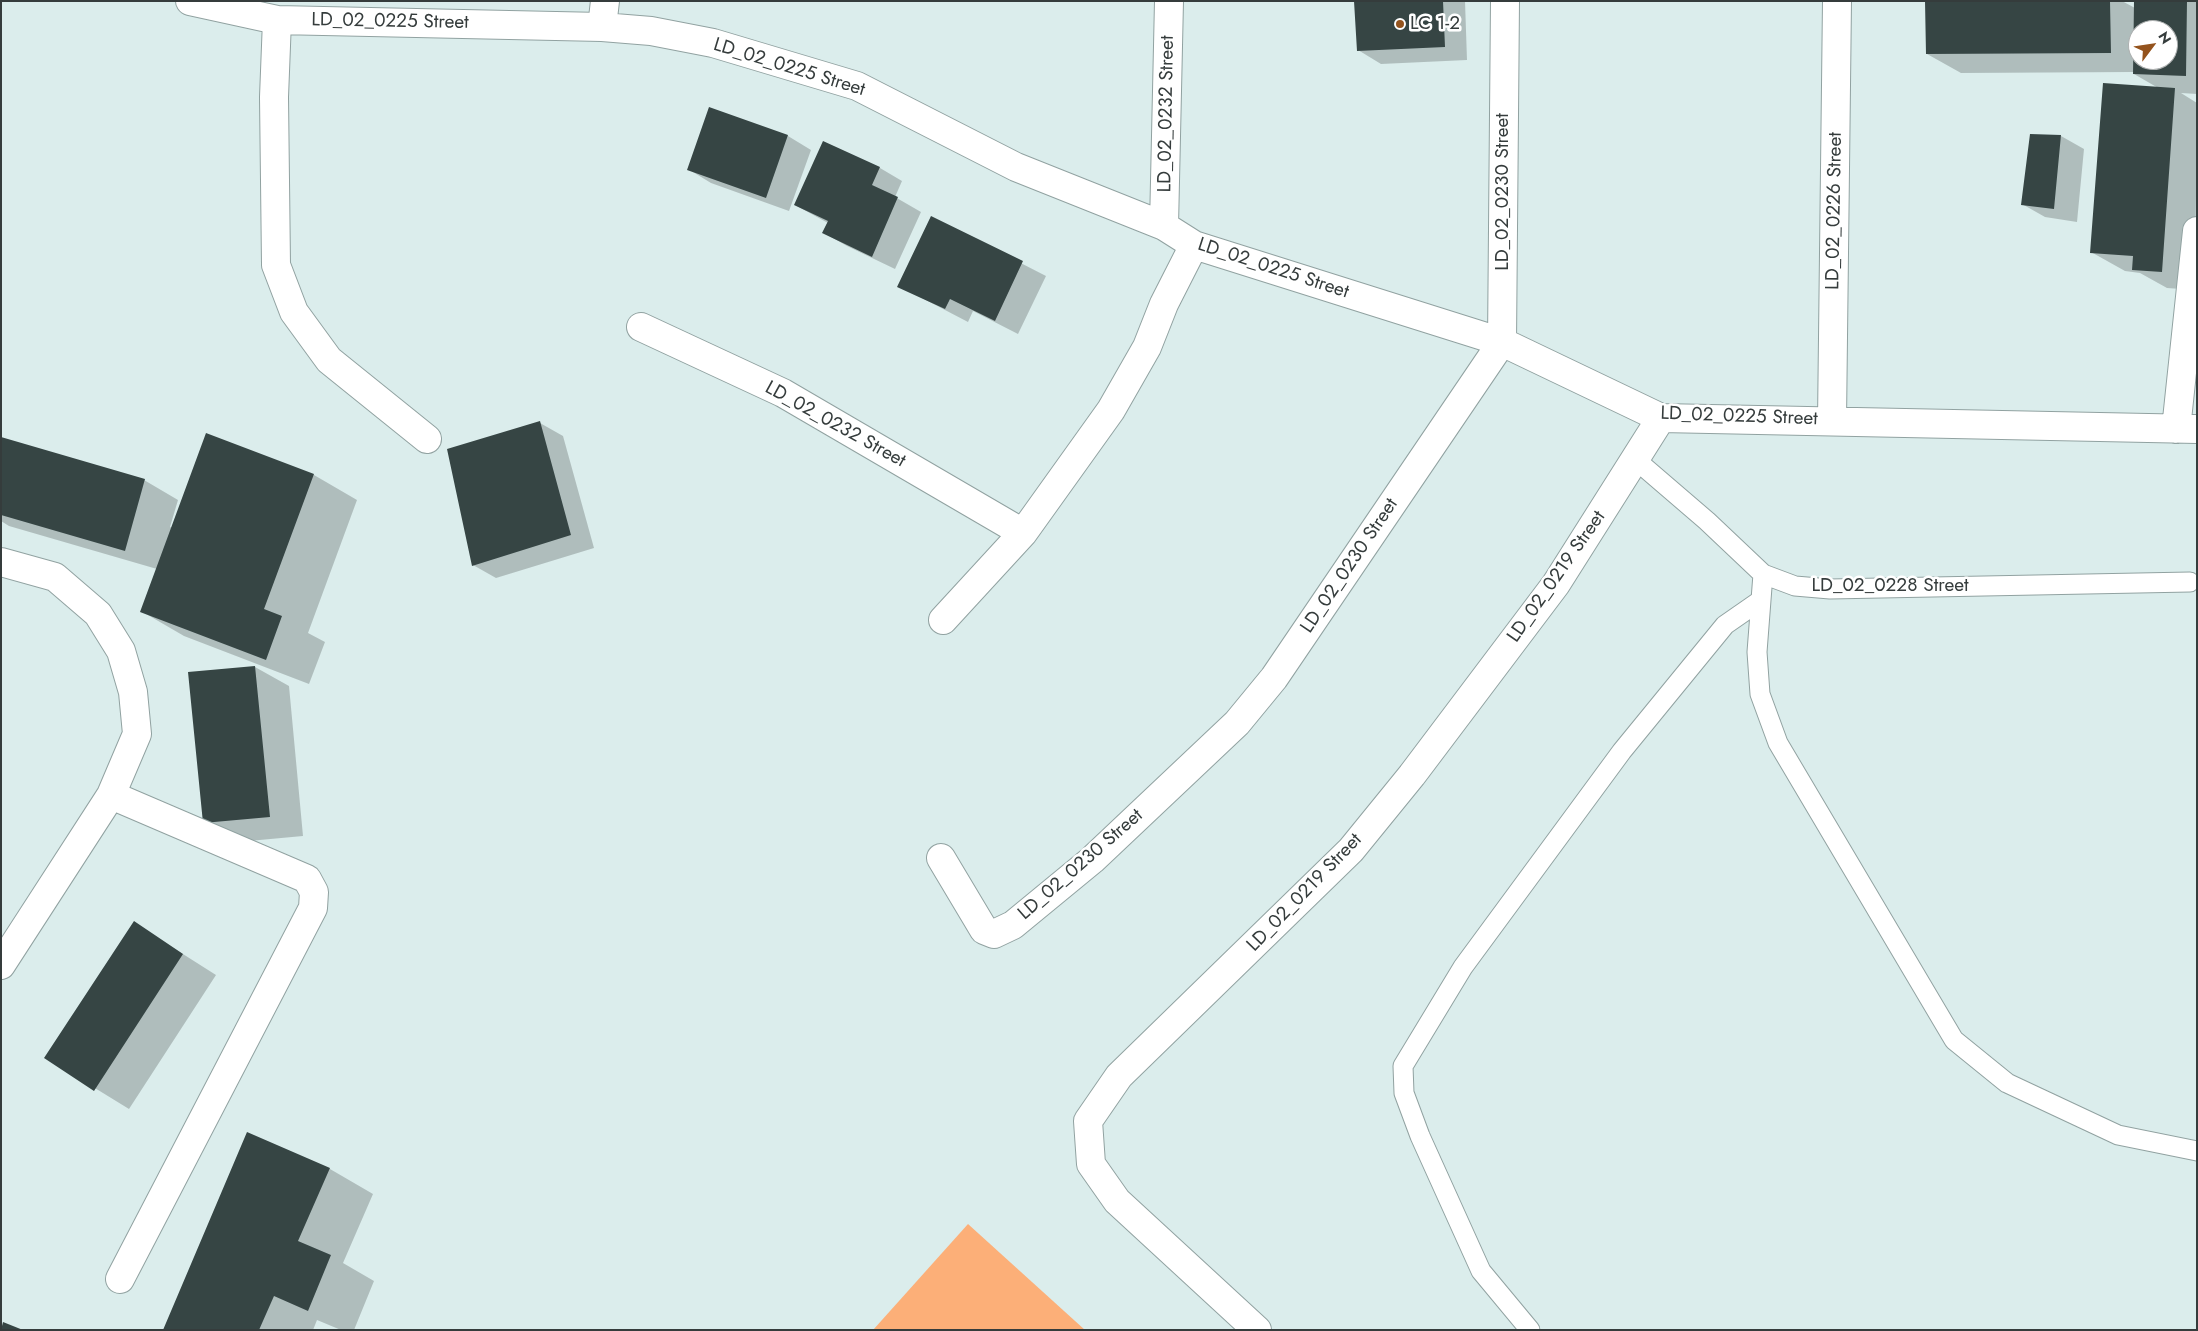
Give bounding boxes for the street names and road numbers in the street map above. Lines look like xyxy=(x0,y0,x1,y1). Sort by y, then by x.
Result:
street label: LD_02_0225 Street xyxy=(311,9,469,35)
street label: LD_02_0225 Street xyxy=(710,34,868,102)
street label: LD_02_0232 Street xyxy=(1154,35,1180,193)
street label: LD_02_0230 Street xyxy=(1492,113,1514,271)
street label: LD_02_0226 Street xyxy=(1822,132,1848,290)
street label: LD_02_0225 Street xyxy=(1195,234,1351,304)
street label: LD_02_0232 Street xyxy=(761,377,909,473)
street label: LD_02_0225 Street xyxy=(1660,403,1818,431)
street label: LD_02_0230 Street xyxy=(1296,494,1404,638)
street label: LD_02_0219 Street xyxy=(1503,507,1611,647)
street label: LD_02_0228 Street xyxy=(1811,575,1969,597)
street label: LD_02_0230 Street xyxy=(1014,805,1148,925)
street label: LD_02_0219 Street xyxy=(1243,829,1367,957)

